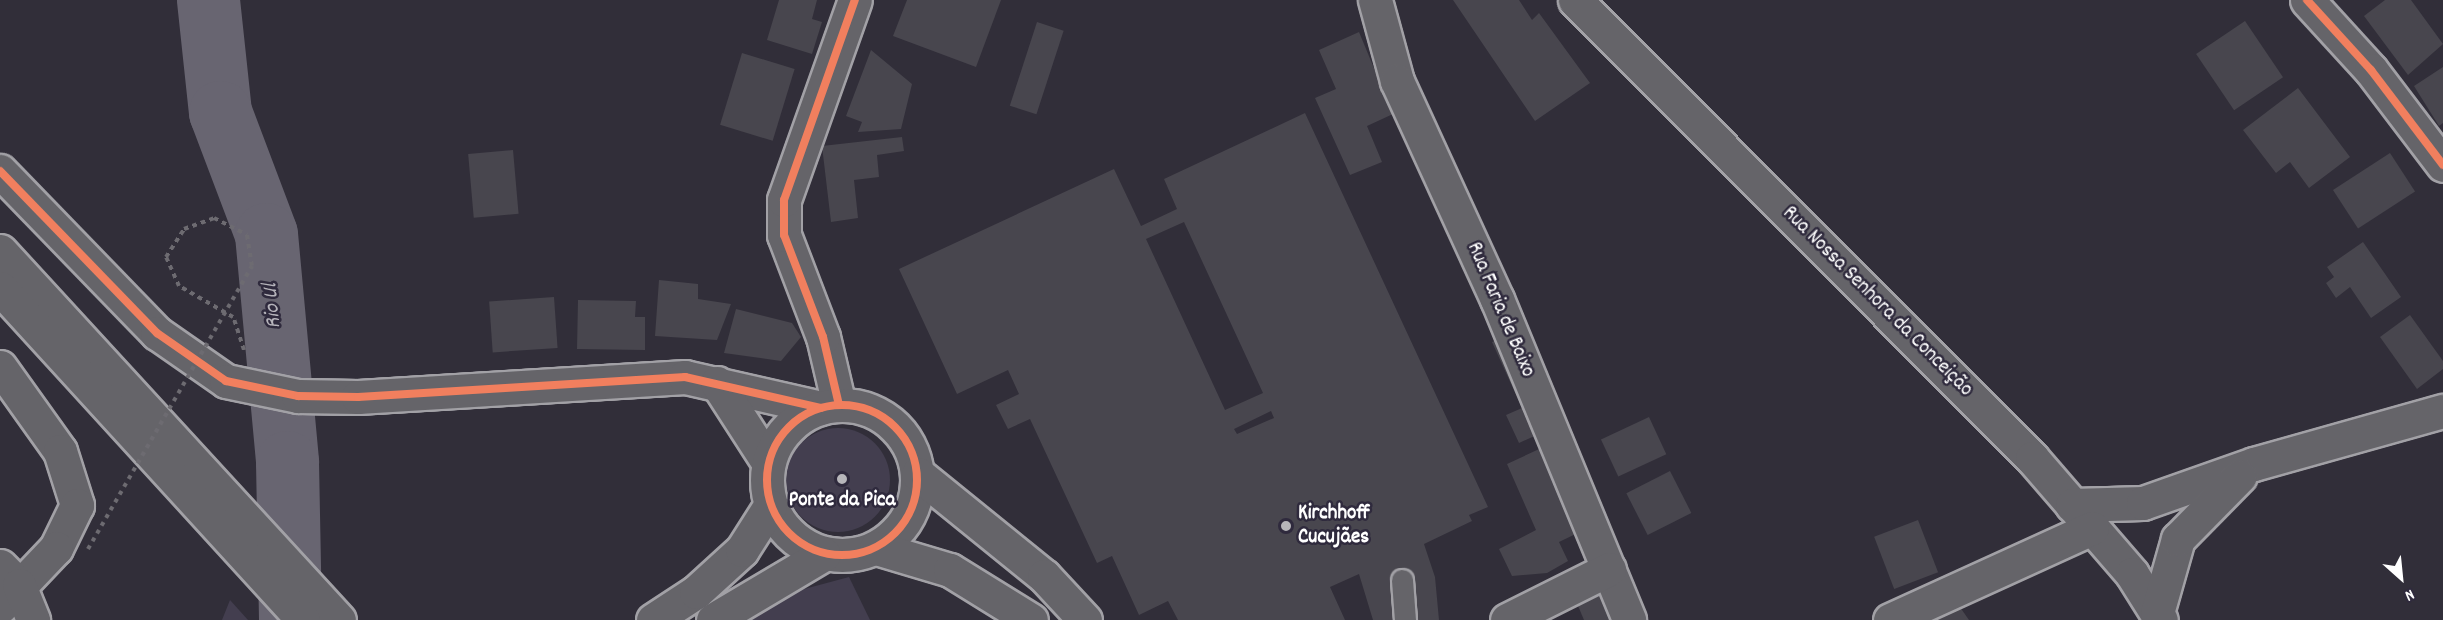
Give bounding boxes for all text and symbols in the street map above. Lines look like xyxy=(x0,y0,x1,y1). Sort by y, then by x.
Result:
street label: Rua Nossa Senhora da Conceição xyxy=(1776,201,1978,403)
street label: Rua Faria de Baixo xyxy=(1460,239,1540,381)
water label: Rio Ul xyxy=(258,282,288,330)
marker: Ponte da Pica xyxy=(835,472,849,486)
place label: Ponte da Pica xyxy=(789,488,895,514)
place label: Kirchhoff Cucujães xyxy=(1298,501,1371,551)
marker: Kirchhoff Cucujães xyxy=(1279,519,1293,533)
north arrow xyxy=(2371,548,2431,608)
text: N xyxy=(2401,582,2418,607)

